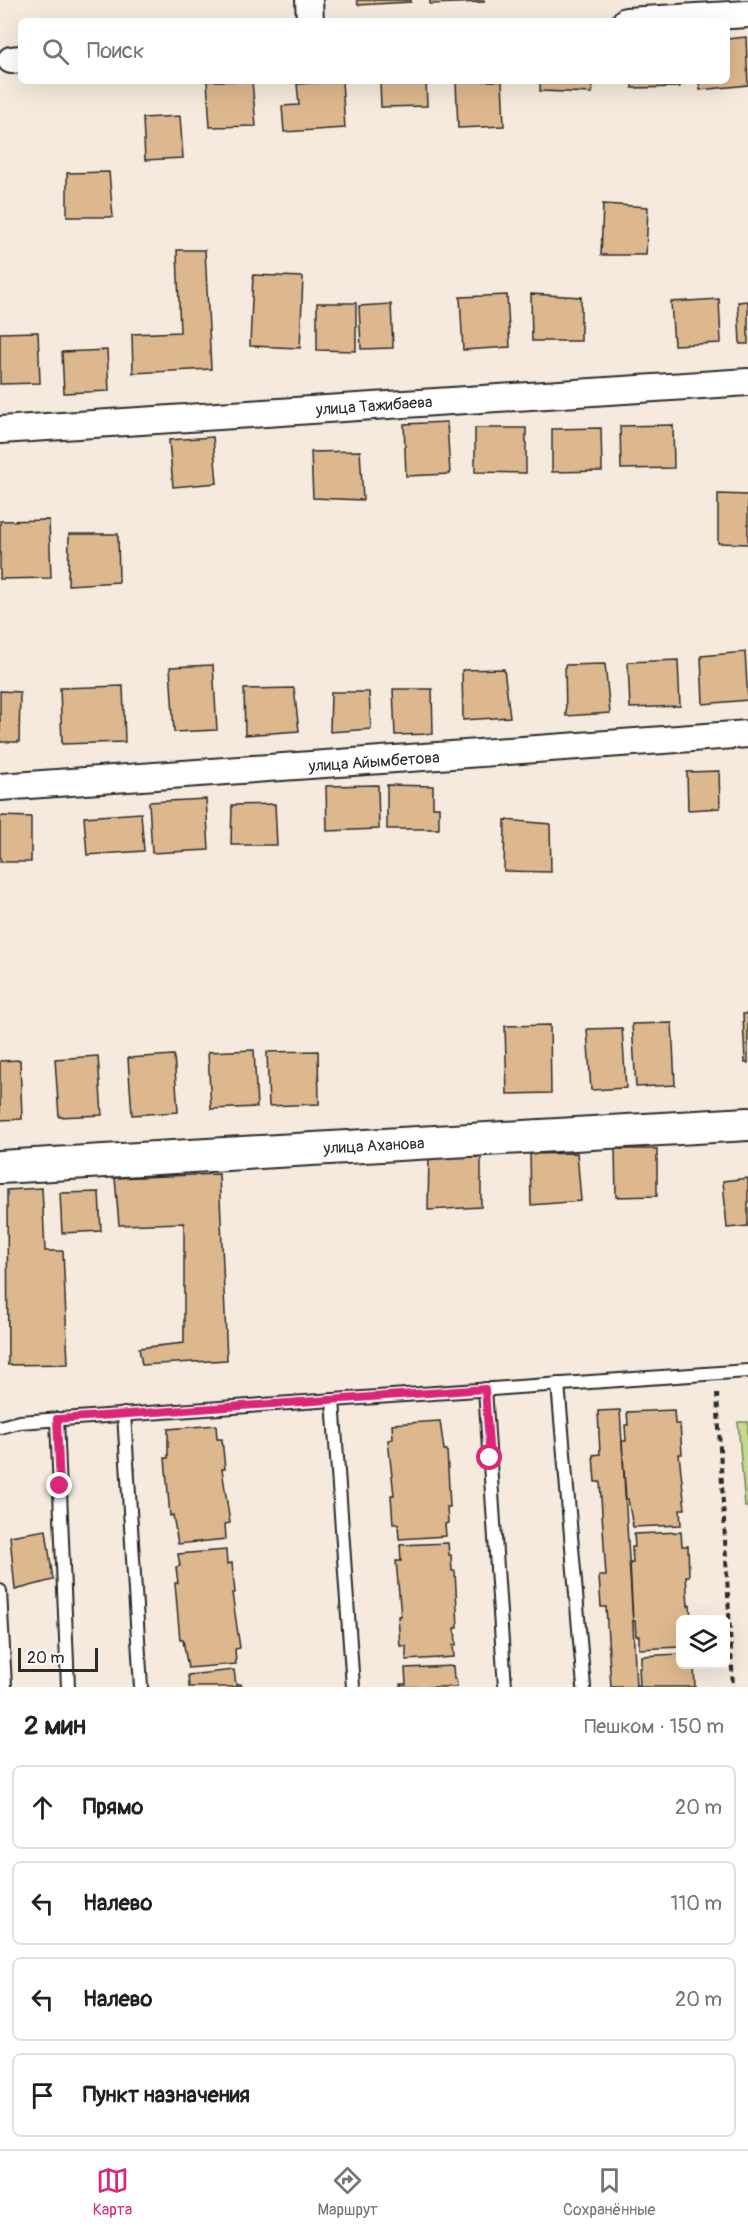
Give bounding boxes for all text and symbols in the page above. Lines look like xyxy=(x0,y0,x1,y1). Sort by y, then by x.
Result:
search box xyxy=(18,18,730,84)
icon: search xyxy=(39,35,72,68)
text: Поиск xyxy=(87,37,144,65)
street label: улица Тажибаева xyxy=(314,392,433,420)
street label: улица Айымбетова xyxy=(307,747,440,777)
street label: улица Аханова xyxy=(322,1133,425,1159)
route start xyxy=(476,1444,502,1470)
route end xyxy=(46,1472,72,1498)
map controls xyxy=(676,1615,730,1669)
button: layers xyxy=(676,1615,730,1669)
scale bar xyxy=(18,1645,98,1672)
text: 20 m xyxy=(27,1648,65,1668)
text: 2 мин xyxy=(24,1710,86,1742)
text: Пешком · 150 m xyxy=(584,1714,724,1739)
icon: ahead xyxy=(26,1791,59,1824)
text: Прямо xyxy=(83,1793,143,1821)
text: 20 m xyxy=(675,1795,722,1820)
icon: left xyxy=(26,1887,59,1920)
text: Налево xyxy=(83,1889,152,1917)
text: 110 m xyxy=(671,1891,722,1916)
icon: left xyxy=(26,1983,59,2016)
text: Налево xyxy=(83,1985,152,2013)
text: 20 m xyxy=(675,1987,722,2012)
icon: arrive xyxy=(26,2079,59,2112)
text: Пункт назначения xyxy=(83,2081,250,2109)
tab: Карта xyxy=(93,2164,132,2220)
tab: Маршрут xyxy=(318,2164,378,2220)
tab: Сохранённые xyxy=(563,2164,655,2220)

